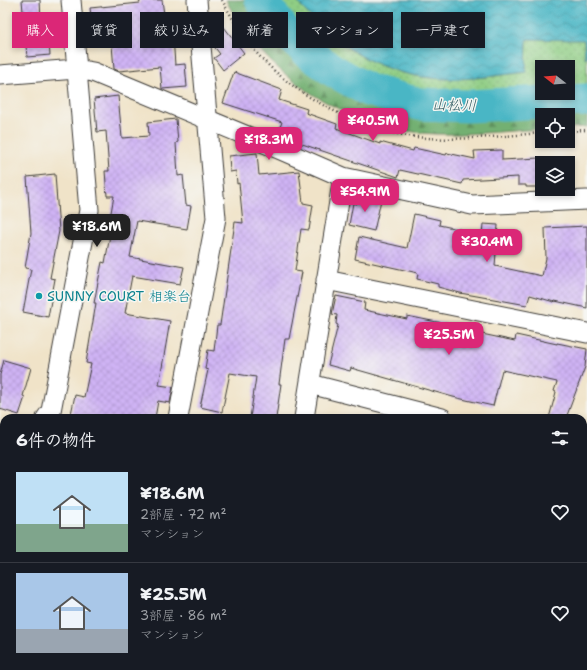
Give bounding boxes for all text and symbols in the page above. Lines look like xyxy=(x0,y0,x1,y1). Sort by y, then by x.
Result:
chip: 購入 xyxy=(12,12,68,48)
chip: 賃貸 xyxy=(76,12,132,48)
chip: 絞り込み xyxy=(140,12,224,48)
chip: 新着 xyxy=(232,12,288,48)
chip: マンション xyxy=(296,12,393,48)
chip: 一戸建て xyxy=(401,12,485,48)
north arrow xyxy=(535,60,575,100)
map controls xyxy=(535,60,575,196)
water label: 山松川 xyxy=(431,95,477,115)
pin: ¥40.5M xyxy=(340,108,406,142)
button: locate xyxy=(535,108,575,148)
text: ¥40.5M xyxy=(347,112,399,129)
pin: ¥18.3M xyxy=(236,127,302,161)
text: ¥18.3M xyxy=(244,131,294,148)
button: layers xyxy=(535,156,575,196)
pin: ¥54.9M xyxy=(332,179,398,213)
text: ¥54.9M xyxy=(340,183,390,200)
pin: ¥18.6M xyxy=(64,214,130,248)
text: ¥18.6M xyxy=(72,218,122,235)
pin: ¥30.4M xyxy=(454,229,520,263)
text: ¥30.4M xyxy=(461,233,513,250)
place label: SUNNY COURT 相楽台 xyxy=(47,287,191,305)
marker: SUNNY COURT 相楽台 xyxy=(34,291,44,301)
pin: ¥25.5M xyxy=(416,322,482,356)
text: ¥25.5M xyxy=(423,326,475,343)
icon: filters xyxy=(549,427,571,449)
text: 6件の物件 xyxy=(16,429,96,451)
text: ¥18.6M xyxy=(140,482,204,504)
icon: home xyxy=(48,488,96,536)
icon: heart xyxy=(549,501,571,523)
text: 2部屋 · 72 m² xyxy=(140,506,226,523)
text: マンション xyxy=(140,525,204,542)
text: ¥25.5M xyxy=(140,583,207,605)
icon: home xyxy=(48,589,96,637)
icon: heart xyxy=(549,602,571,624)
text: 3部屋 · 86 m² xyxy=(140,607,227,624)
text: マンション xyxy=(140,626,204,643)

